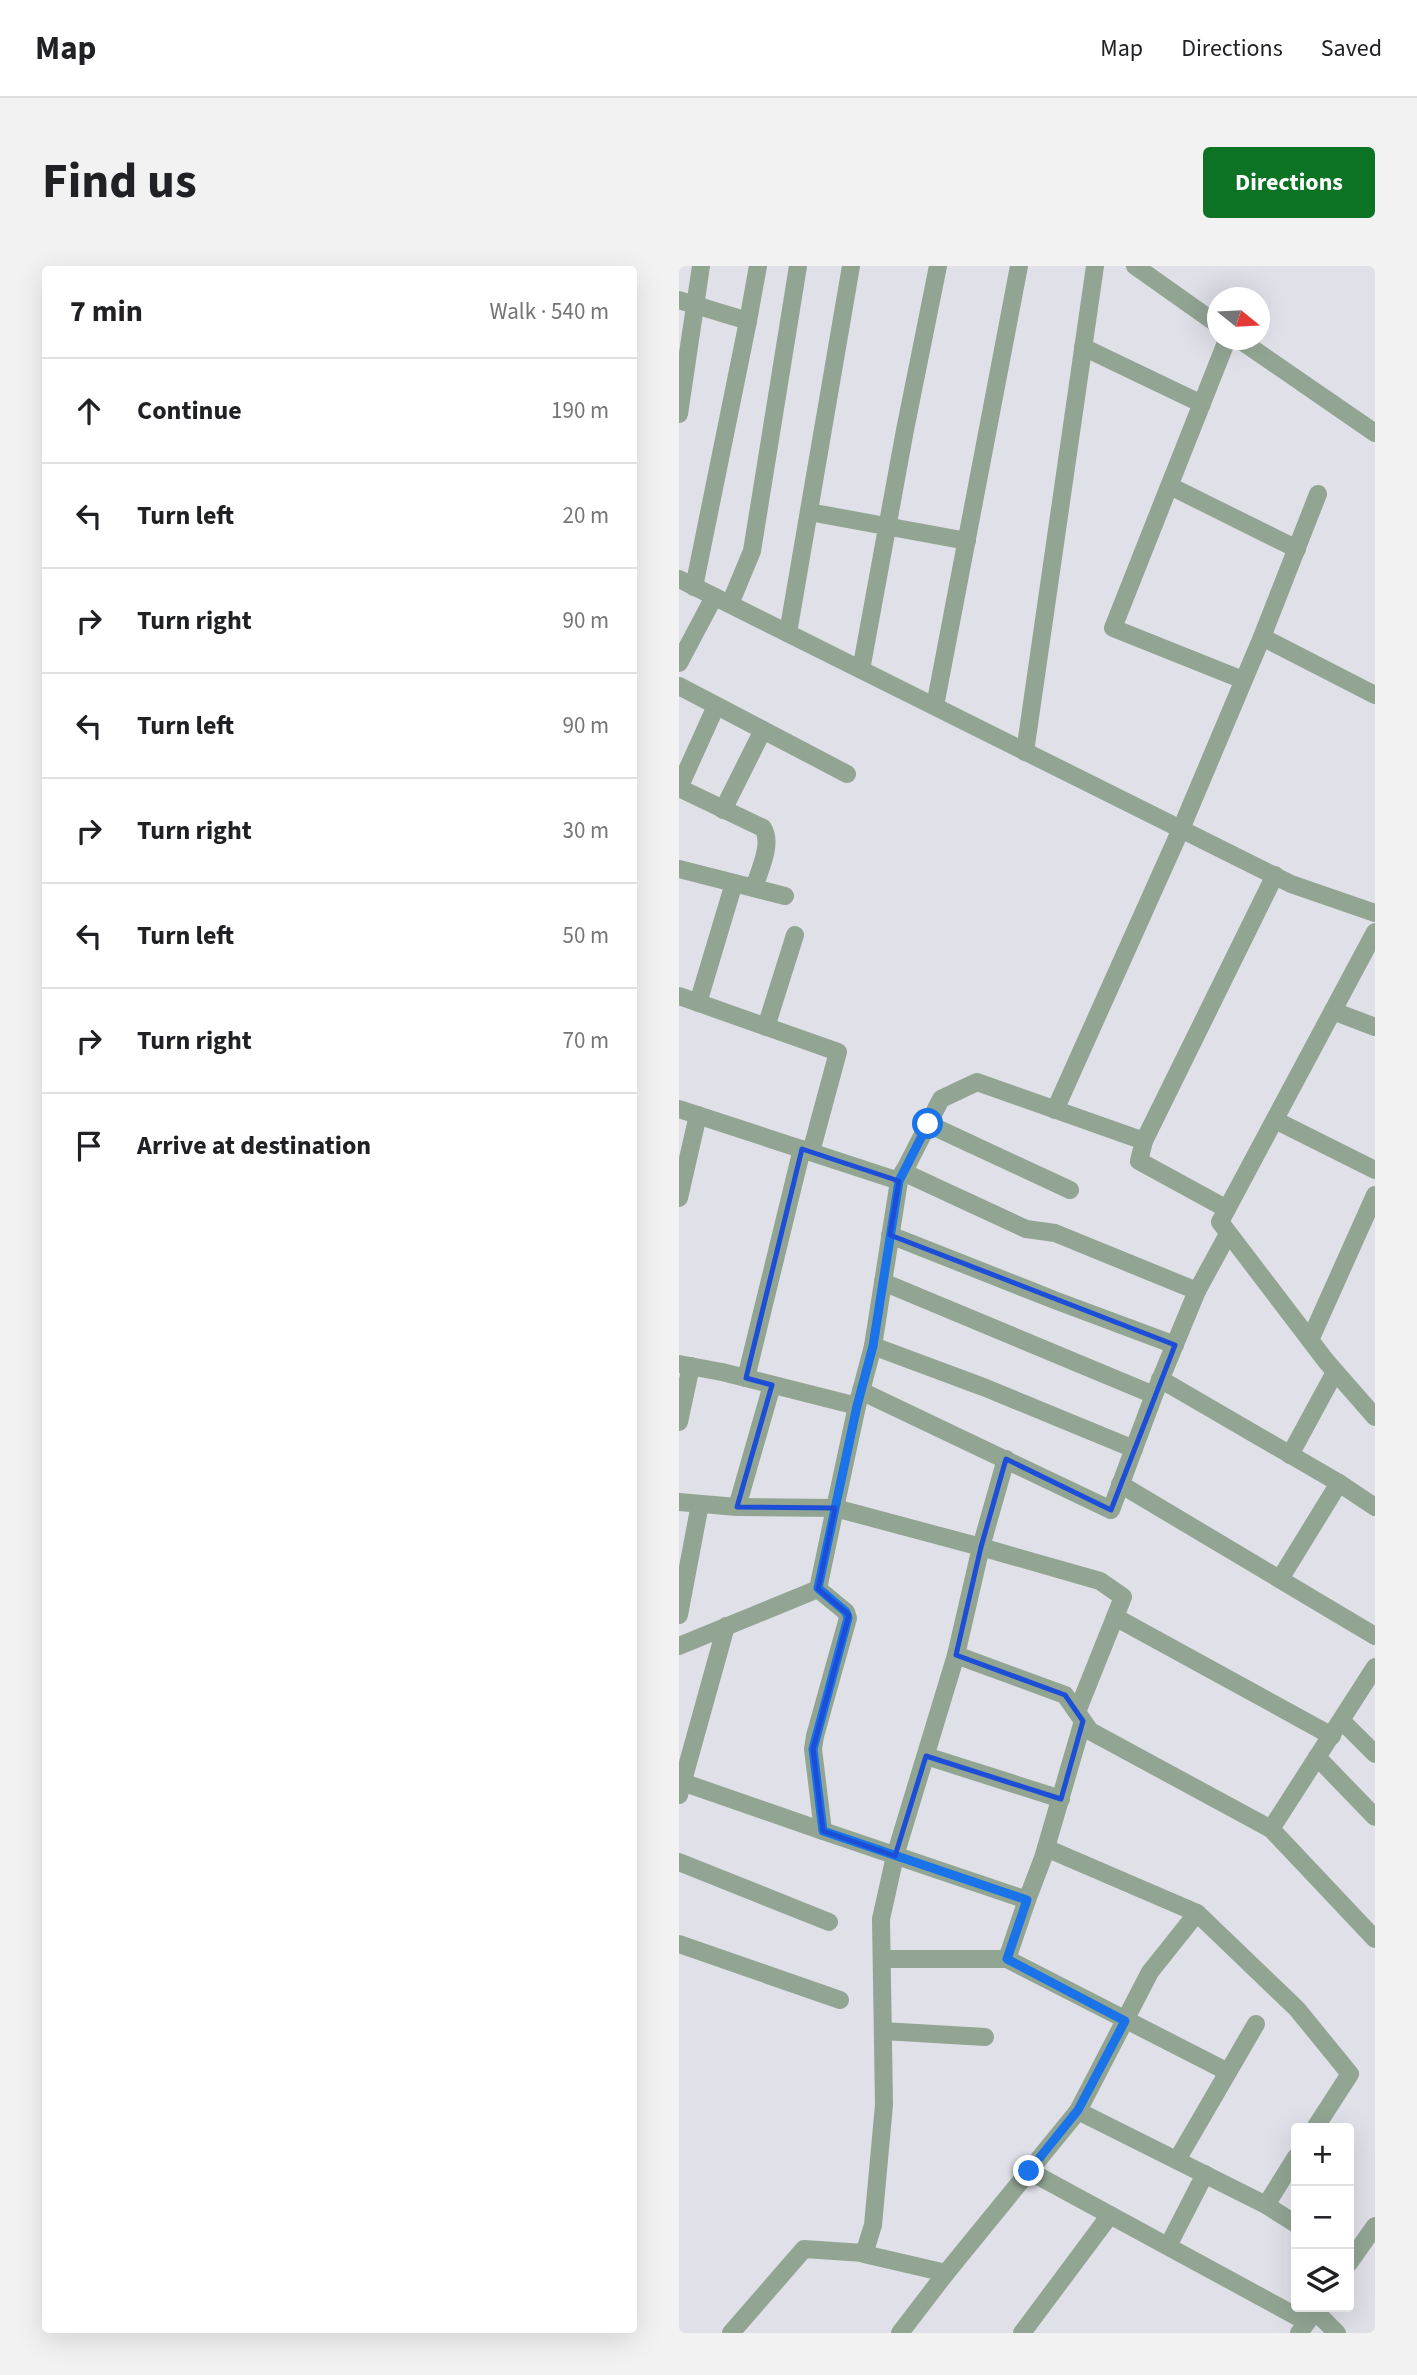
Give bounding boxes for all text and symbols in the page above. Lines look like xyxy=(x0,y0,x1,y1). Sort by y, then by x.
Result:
text: Map xyxy=(35,25,96,72)
text: Map xyxy=(1100,31,1143,66)
text: Directions xyxy=(1181,31,1283,66)
text: Saved xyxy=(1321,31,1382,66)
text: Find us xyxy=(42,147,197,217)
button: Directions xyxy=(1203,147,1375,218)
north arrow xyxy=(1207,287,1270,350)
text: 7 min xyxy=(70,290,143,333)
text: Walk · 540 m xyxy=(490,295,609,328)
icon: ahead xyxy=(70,392,108,430)
text: Continue xyxy=(137,392,242,429)
text: 190 m xyxy=(551,394,609,427)
icon: left xyxy=(70,497,108,535)
text: Turn left xyxy=(137,497,234,534)
text: 20 m xyxy=(562,499,609,532)
icon: right xyxy=(70,602,108,640)
text: Turn right xyxy=(137,602,252,639)
text: 90 m xyxy=(562,604,609,637)
icon: left xyxy=(70,707,108,745)
text: Turn left xyxy=(137,707,234,744)
text: 90 m xyxy=(562,709,609,742)
icon: right xyxy=(70,812,108,850)
text: Turn right xyxy=(137,812,252,849)
text: 30 m xyxy=(562,814,609,847)
icon: left xyxy=(70,917,108,955)
text: Turn left xyxy=(137,917,234,954)
text: 50 m xyxy=(562,919,609,952)
icon: right xyxy=(70,1022,108,1060)
text: Turn right xyxy=(137,1022,252,1059)
text: 70 m xyxy=(562,1024,609,1057)
route start xyxy=(912,1108,943,1139)
icon: arrive xyxy=(70,1127,108,1165)
text: Arrive at destination xyxy=(137,1127,371,1164)
map controls xyxy=(1291,2123,1354,2312)
button: + xyxy=(1291,2123,1354,2186)
route end xyxy=(1013,2155,1044,2186)
button: − xyxy=(1291,2186,1354,2249)
button: layers xyxy=(1291,2249,1354,2312)

